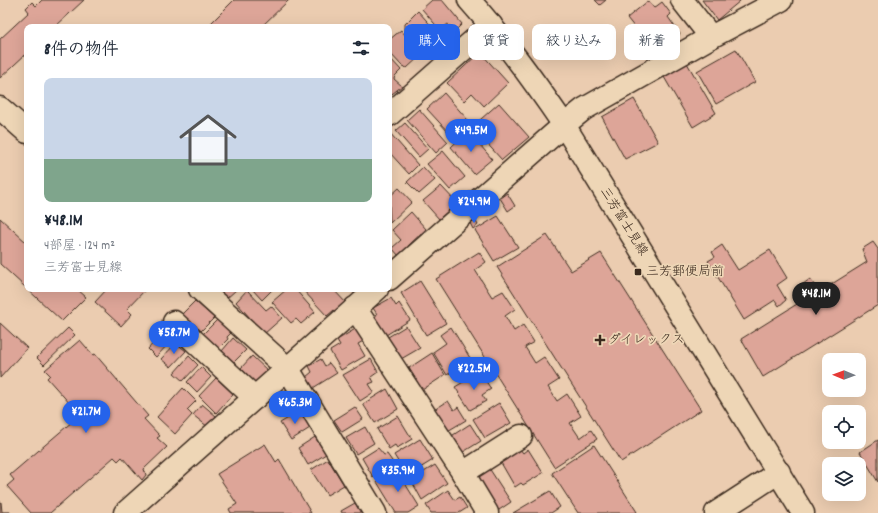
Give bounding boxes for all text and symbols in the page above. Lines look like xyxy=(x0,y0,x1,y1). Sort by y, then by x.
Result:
chip: 購入 xyxy=(404,24,460,60)
chip: 賃貸 xyxy=(468,24,524,60)
chip: 絞り込み xyxy=(532,24,616,60)
chip: 新着 xyxy=(624,24,680,60)
icon: filters xyxy=(350,37,372,59)
text: 8件の物件 xyxy=(44,39,119,63)
icon: home xyxy=(172,104,244,176)
pin: ¥49.5M xyxy=(438,119,504,153)
text: ¥49.5M xyxy=(454,122,488,141)
street label: 三芳富士見線 xyxy=(594,184,652,261)
pin: ¥24.9M xyxy=(441,190,507,224)
text: ¥24.9M xyxy=(457,193,491,212)
text: ¥48.1M xyxy=(44,210,83,234)
text: 4部屋 · 124 m² xyxy=(44,237,115,256)
text: 三芳富士見線 xyxy=(44,259,122,278)
place label: 三芳郵便局前 xyxy=(646,263,724,282)
marker: 三芳郵便局前 xyxy=(633,267,643,277)
pin: ¥48.1M xyxy=(783,282,849,316)
text: ¥48.1M xyxy=(801,285,831,304)
pin: ¥58.7M xyxy=(141,321,207,355)
text: ¥58.7M xyxy=(158,324,190,343)
place label: ダイレックス xyxy=(608,331,684,350)
marker: ダイレックス xyxy=(595,335,605,345)
north arrow xyxy=(822,353,866,397)
map controls xyxy=(822,353,866,501)
pin: ¥22.5M xyxy=(441,357,507,391)
text: ¥22.5M xyxy=(457,360,491,379)
pin: ¥65.3M xyxy=(262,391,328,425)
text: ¥65.3M xyxy=(278,394,312,413)
pin: ¥21.7M xyxy=(53,400,119,434)
text: ¥21.7M xyxy=(71,403,101,422)
button: locate xyxy=(822,405,866,449)
button: layers xyxy=(822,457,866,501)
pin: ¥35.9M xyxy=(365,459,431,493)
text: ¥35.9M xyxy=(381,462,415,481)

